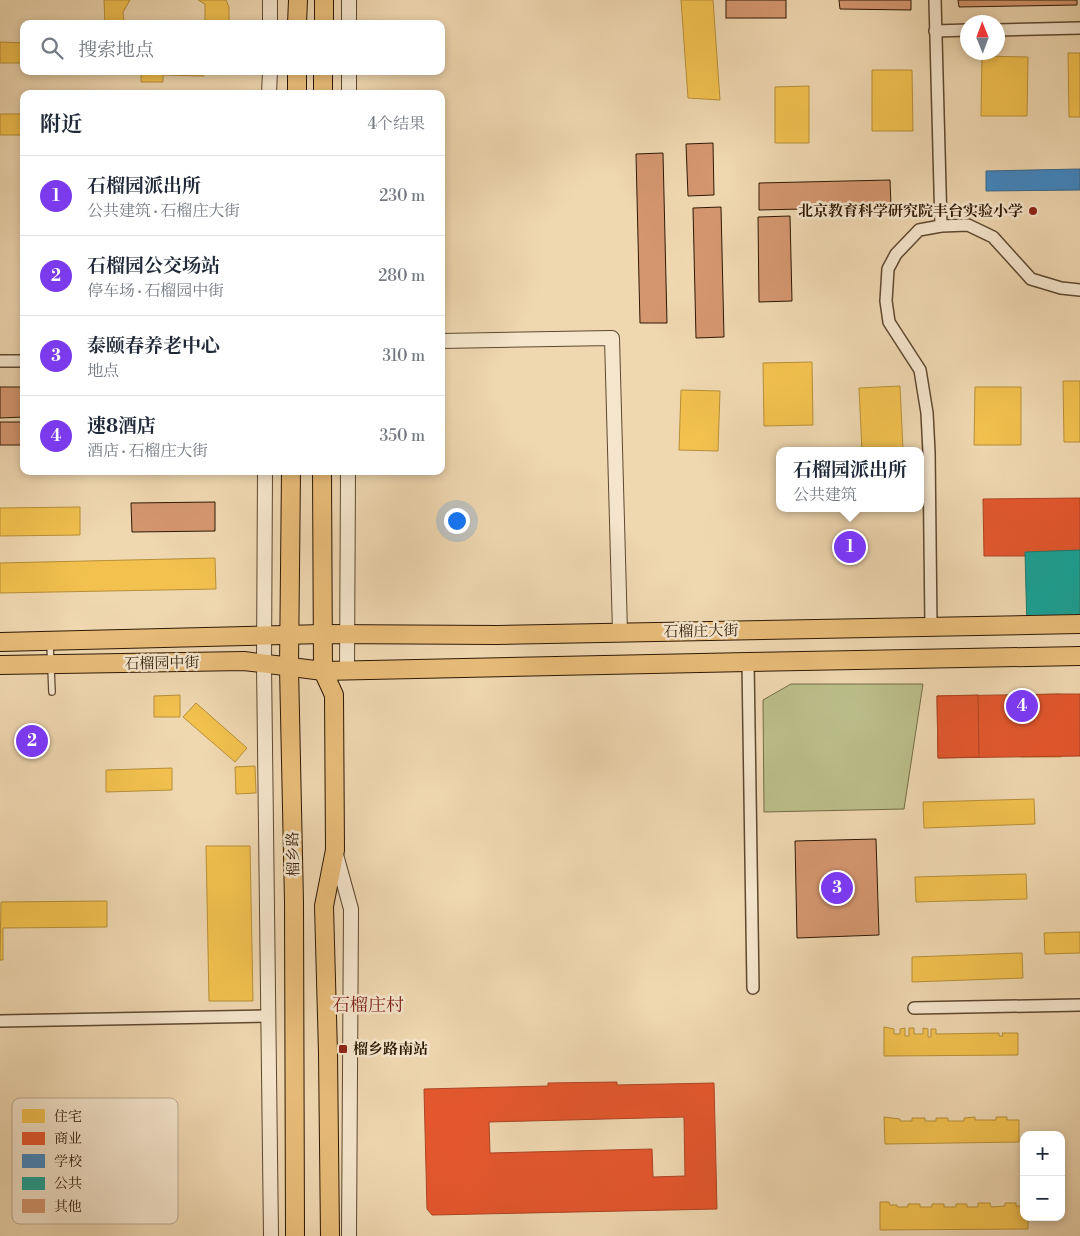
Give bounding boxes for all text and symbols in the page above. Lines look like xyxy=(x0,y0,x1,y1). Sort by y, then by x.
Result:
north arrow xyxy=(960,15,1005,60)
search box xyxy=(20,20,445,75)
icon: search xyxy=(38,34,66,62)
text: 搜索地点 xyxy=(78,38,154,62)
text: 附近 xyxy=(40,112,82,138)
text: 4个结果 xyxy=(367,114,425,134)
text: 石榴园派出所 xyxy=(87,174,201,198)
text: 1 xyxy=(52,186,60,206)
text: 230 m xyxy=(379,186,425,206)
text: 公共建筑 · 石榴庄大街 xyxy=(87,201,240,221)
place label: 北京教育科学研究院丰台实验小学 xyxy=(798,202,1023,221)
marker: 北京教育科学研究院丰台实验小学 xyxy=(1027,205,1039,217)
text: 石榴园公交场站 xyxy=(87,254,220,278)
text: 2 xyxy=(51,266,61,286)
text: 280 m xyxy=(378,266,425,286)
text: 停车场 · 石榴园中街 xyxy=(87,281,224,301)
text: 泰颐春养老中心 xyxy=(87,334,220,358)
text: 3 xyxy=(51,346,61,366)
text: 310 m xyxy=(382,346,425,366)
text: 地点 xyxy=(87,361,119,381)
text: 速8酒店 xyxy=(87,414,156,438)
text: 4 xyxy=(51,426,61,446)
text: 350 m xyxy=(379,426,425,446)
text: 酒店 · 石榴庄大街 xyxy=(87,441,208,461)
popup xyxy=(776,447,924,512)
text: 石榴园派出所 xyxy=(793,458,907,482)
text: 公共建筑 xyxy=(793,485,857,505)
your location xyxy=(444,508,470,534)
pin: 1 xyxy=(834,528,866,566)
street label: 石榴庄大街 xyxy=(663,621,739,642)
street label: 石榴园中街 xyxy=(124,653,200,674)
pin: 4 xyxy=(1006,687,1038,725)
pin: 2 xyxy=(16,722,48,760)
street label: 榴乡路 xyxy=(284,831,303,877)
pin: 3 xyxy=(821,869,853,907)
district label: 石榴庄村 xyxy=(332,994,404,1017)
place label: 榴乡路南站 xyxy=(353,1040,428,1059)
marker: 榴乡路南站 xyxy=(337,1043,349,1055)
legend xyxy=(12,1098,178,1224)
text: 住宅 xyxy=(54,1108,82,1126)
text: 商业 xyxy=(54,1130,82,1148)
map controls xyxy=(1020,1131,1065,1221)
button: + xyxy=(1020,1131,1065,1176)
text: 学校 xyxy=(54,1153,82,1171)
text: 公共 xyxy=(54,1175,82,1193)
button: − xyxy=(1020,1176,1065,1221)
text: 其他 xyxy=(54,1198,82,1216)

